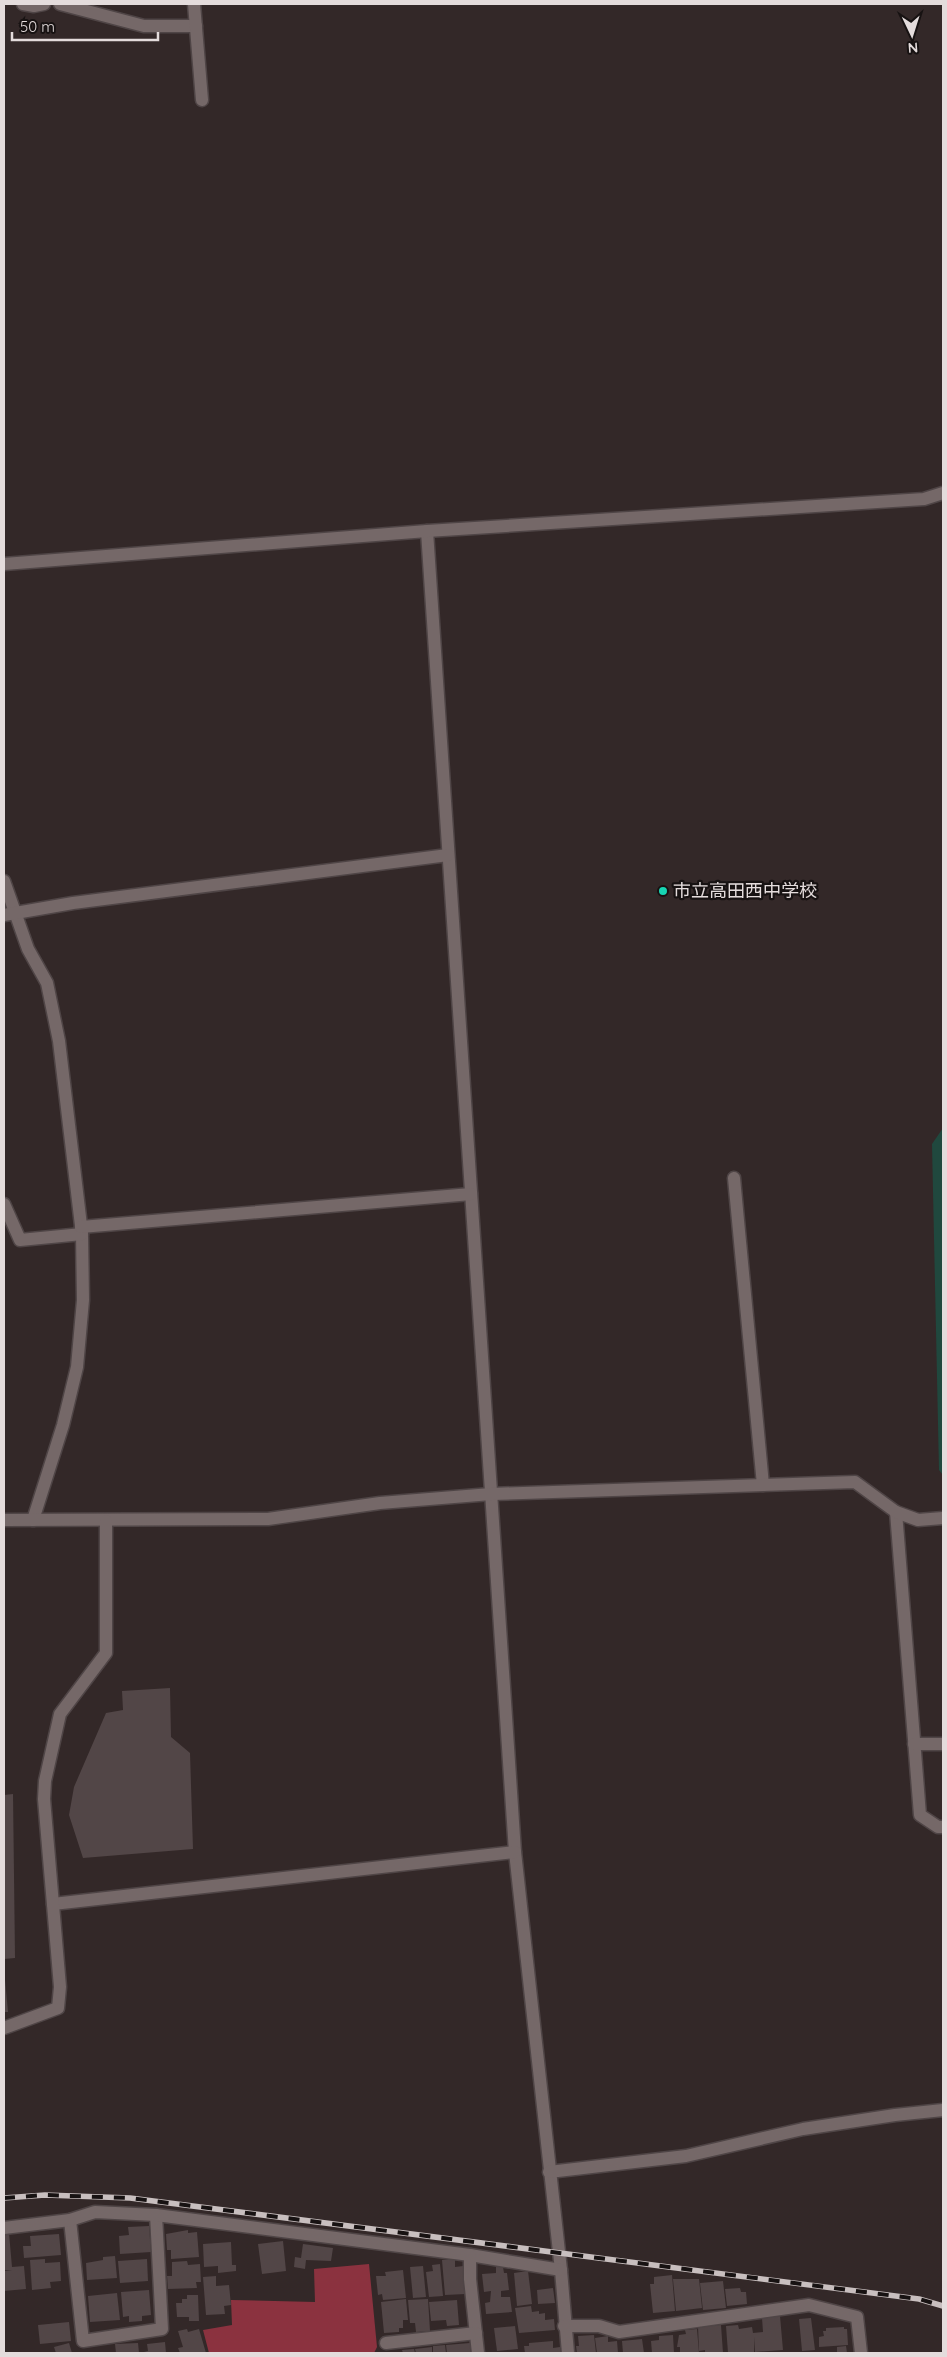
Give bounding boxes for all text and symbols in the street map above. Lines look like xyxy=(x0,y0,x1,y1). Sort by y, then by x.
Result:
scale bar xyxy=(12,10,159,42)
north arrow xyxy=(887,10,937,60)
text: 50 m xyxy=(20,17,55,36)
text: N xyxy=(907,39,919,57)
place label: 市立高田西中学校 xyxy=(673,879,817,902)
marker: 市立高田西中学校 xyxy=(657,885,669,897)

